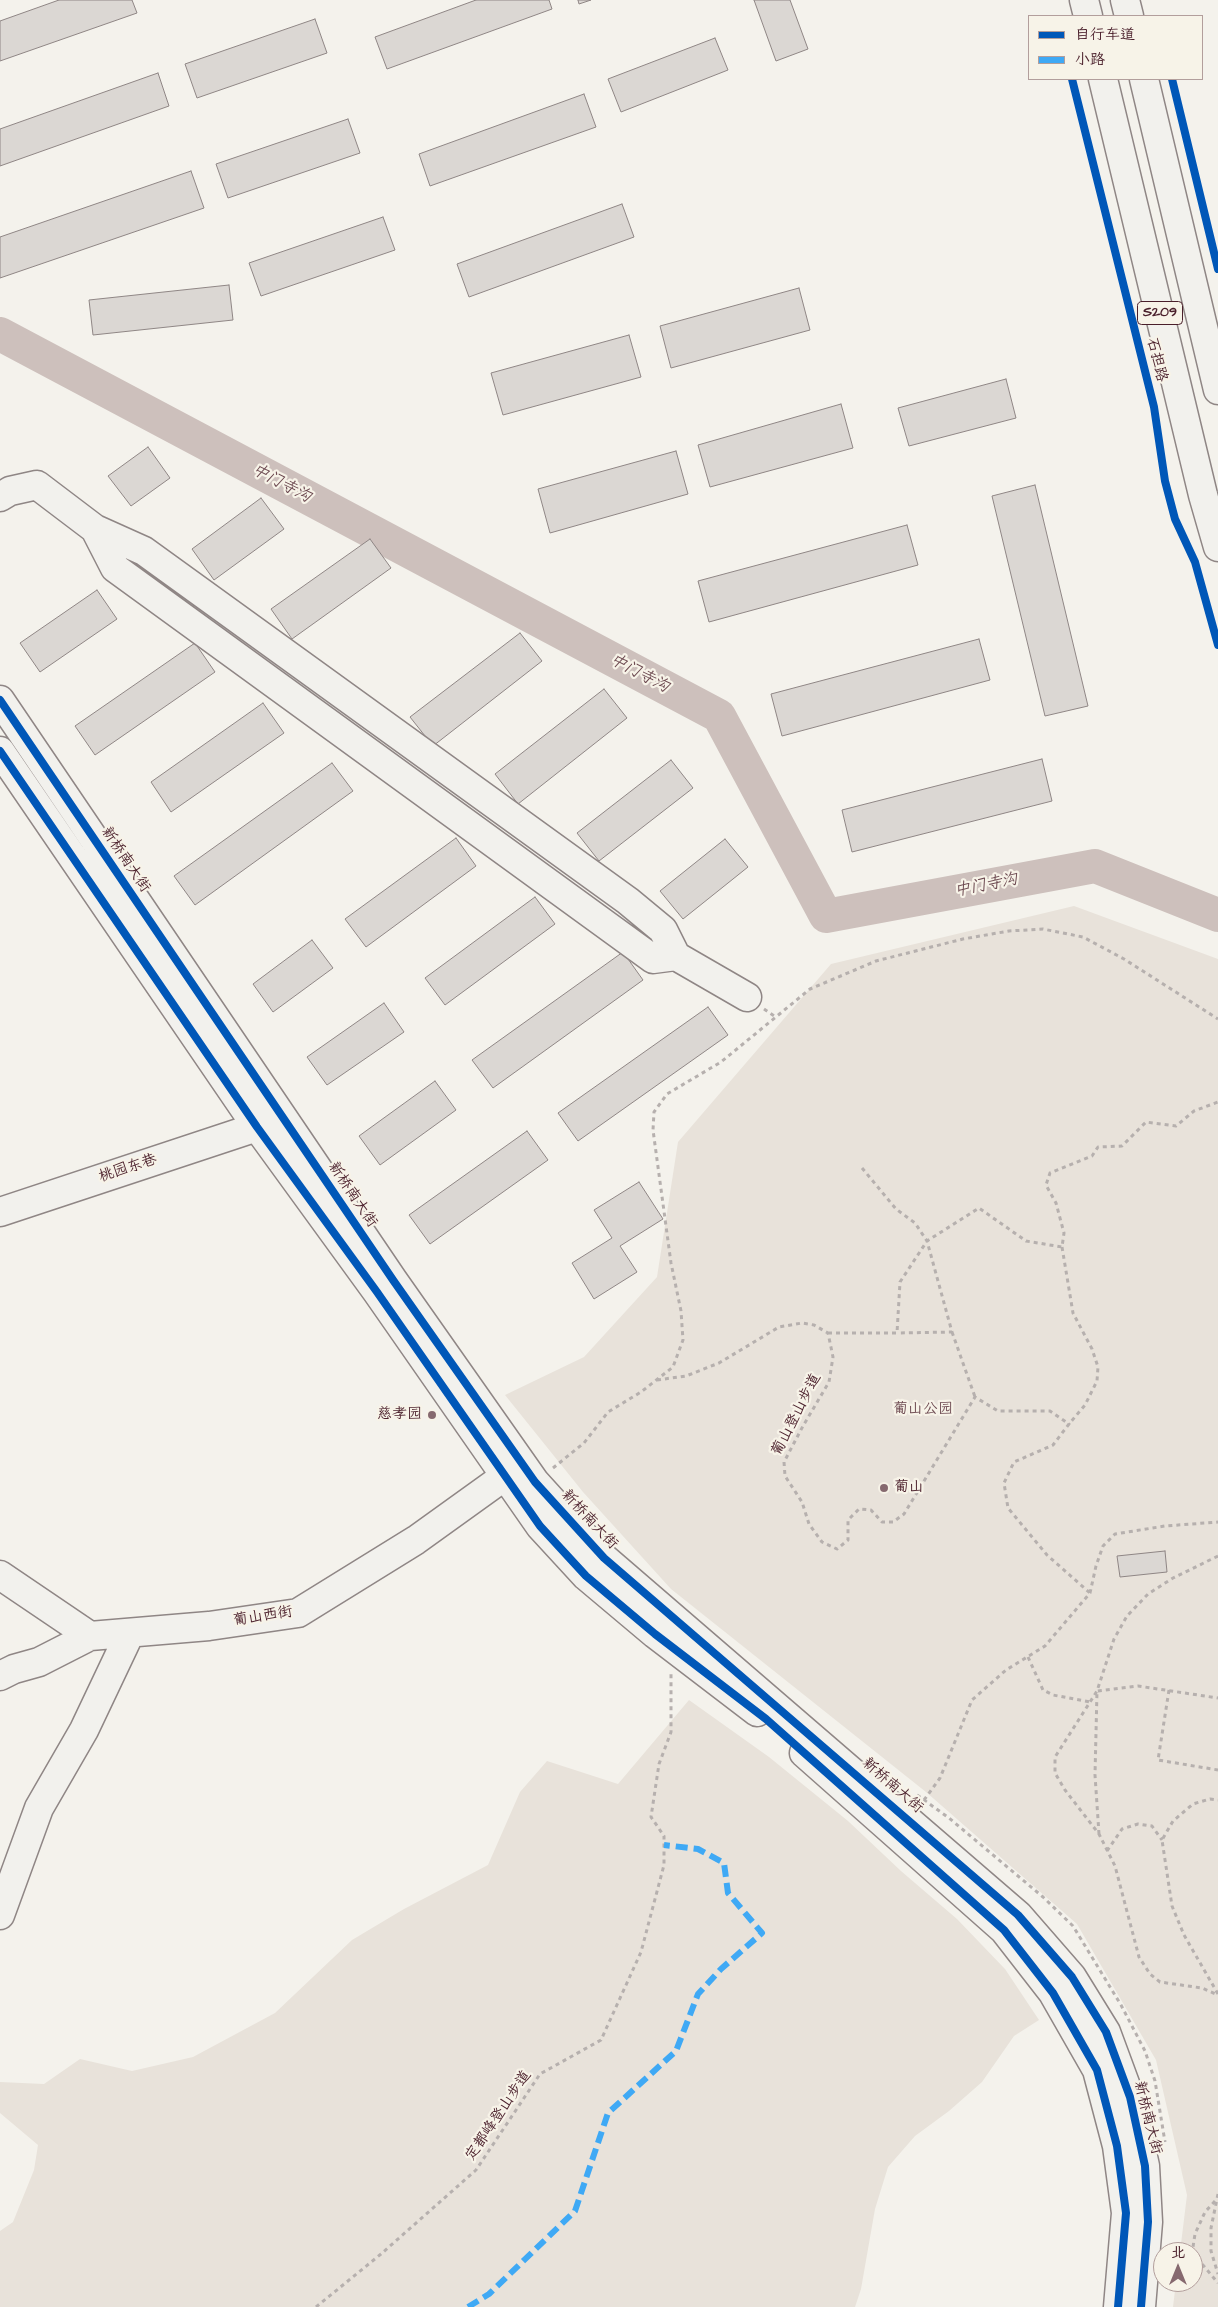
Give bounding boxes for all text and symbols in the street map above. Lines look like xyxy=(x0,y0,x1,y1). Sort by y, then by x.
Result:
legend xyxy=(1028,15,1203,80)
text: 自行车道 xyxy=(1075,24,1135,45)
text: 小路 xyxy=(1075,49,1105,70)
road number: S209 xyxy=(1138,302,1182,324)
street label: 石担路 xyxy=(1142,336,1170,384)
water label: 中门寺沟 xyxy=(248,461,314,507)
water label: 中门寺沟 xyxy=(606,651,672,697)
street label: 新桥南大街 xyxy=(97,824,153,896)
water label: 中门寺沟 xyxy=(953,870,1019,902)
street label: 桃园东巷 xyxy=(97,1151,159,1187)
street label: 新桥南大街 xyxy=(324,1159,380,1231)
street label: 葡山登山步道 xyxy=(769,1371,825,1459)
park label: 葡山公园 xyxy=(893,1401,953,1419)
place label: 慈孝园 xyxy=(377,1406,422,1424)
marker: 慈孝园 xyxy=(426,1409,438,1421)
place label: 葡山 xyxy=(894,1479,924,1497)
marker: 葡山 xyxy=(878,1482,890,1494)
street label: 新桥南大街 xyxy=(557,1486,621,1554)
street label: 葡山西街 xyxy=(232,1603,294,1631)
street label: 新桥南大街 xyxy=(858,1755,926,1817)
street label: 定都峰登山步道 xyxy=(462,2067,536,2165)
street label: 新桥南大街 xyxy=(1129,2079,1165,2157)
north arrow xyxy=(1153,2242,1203,2292)
text: 北 xyxy=(1171,2243,1185,2263)

